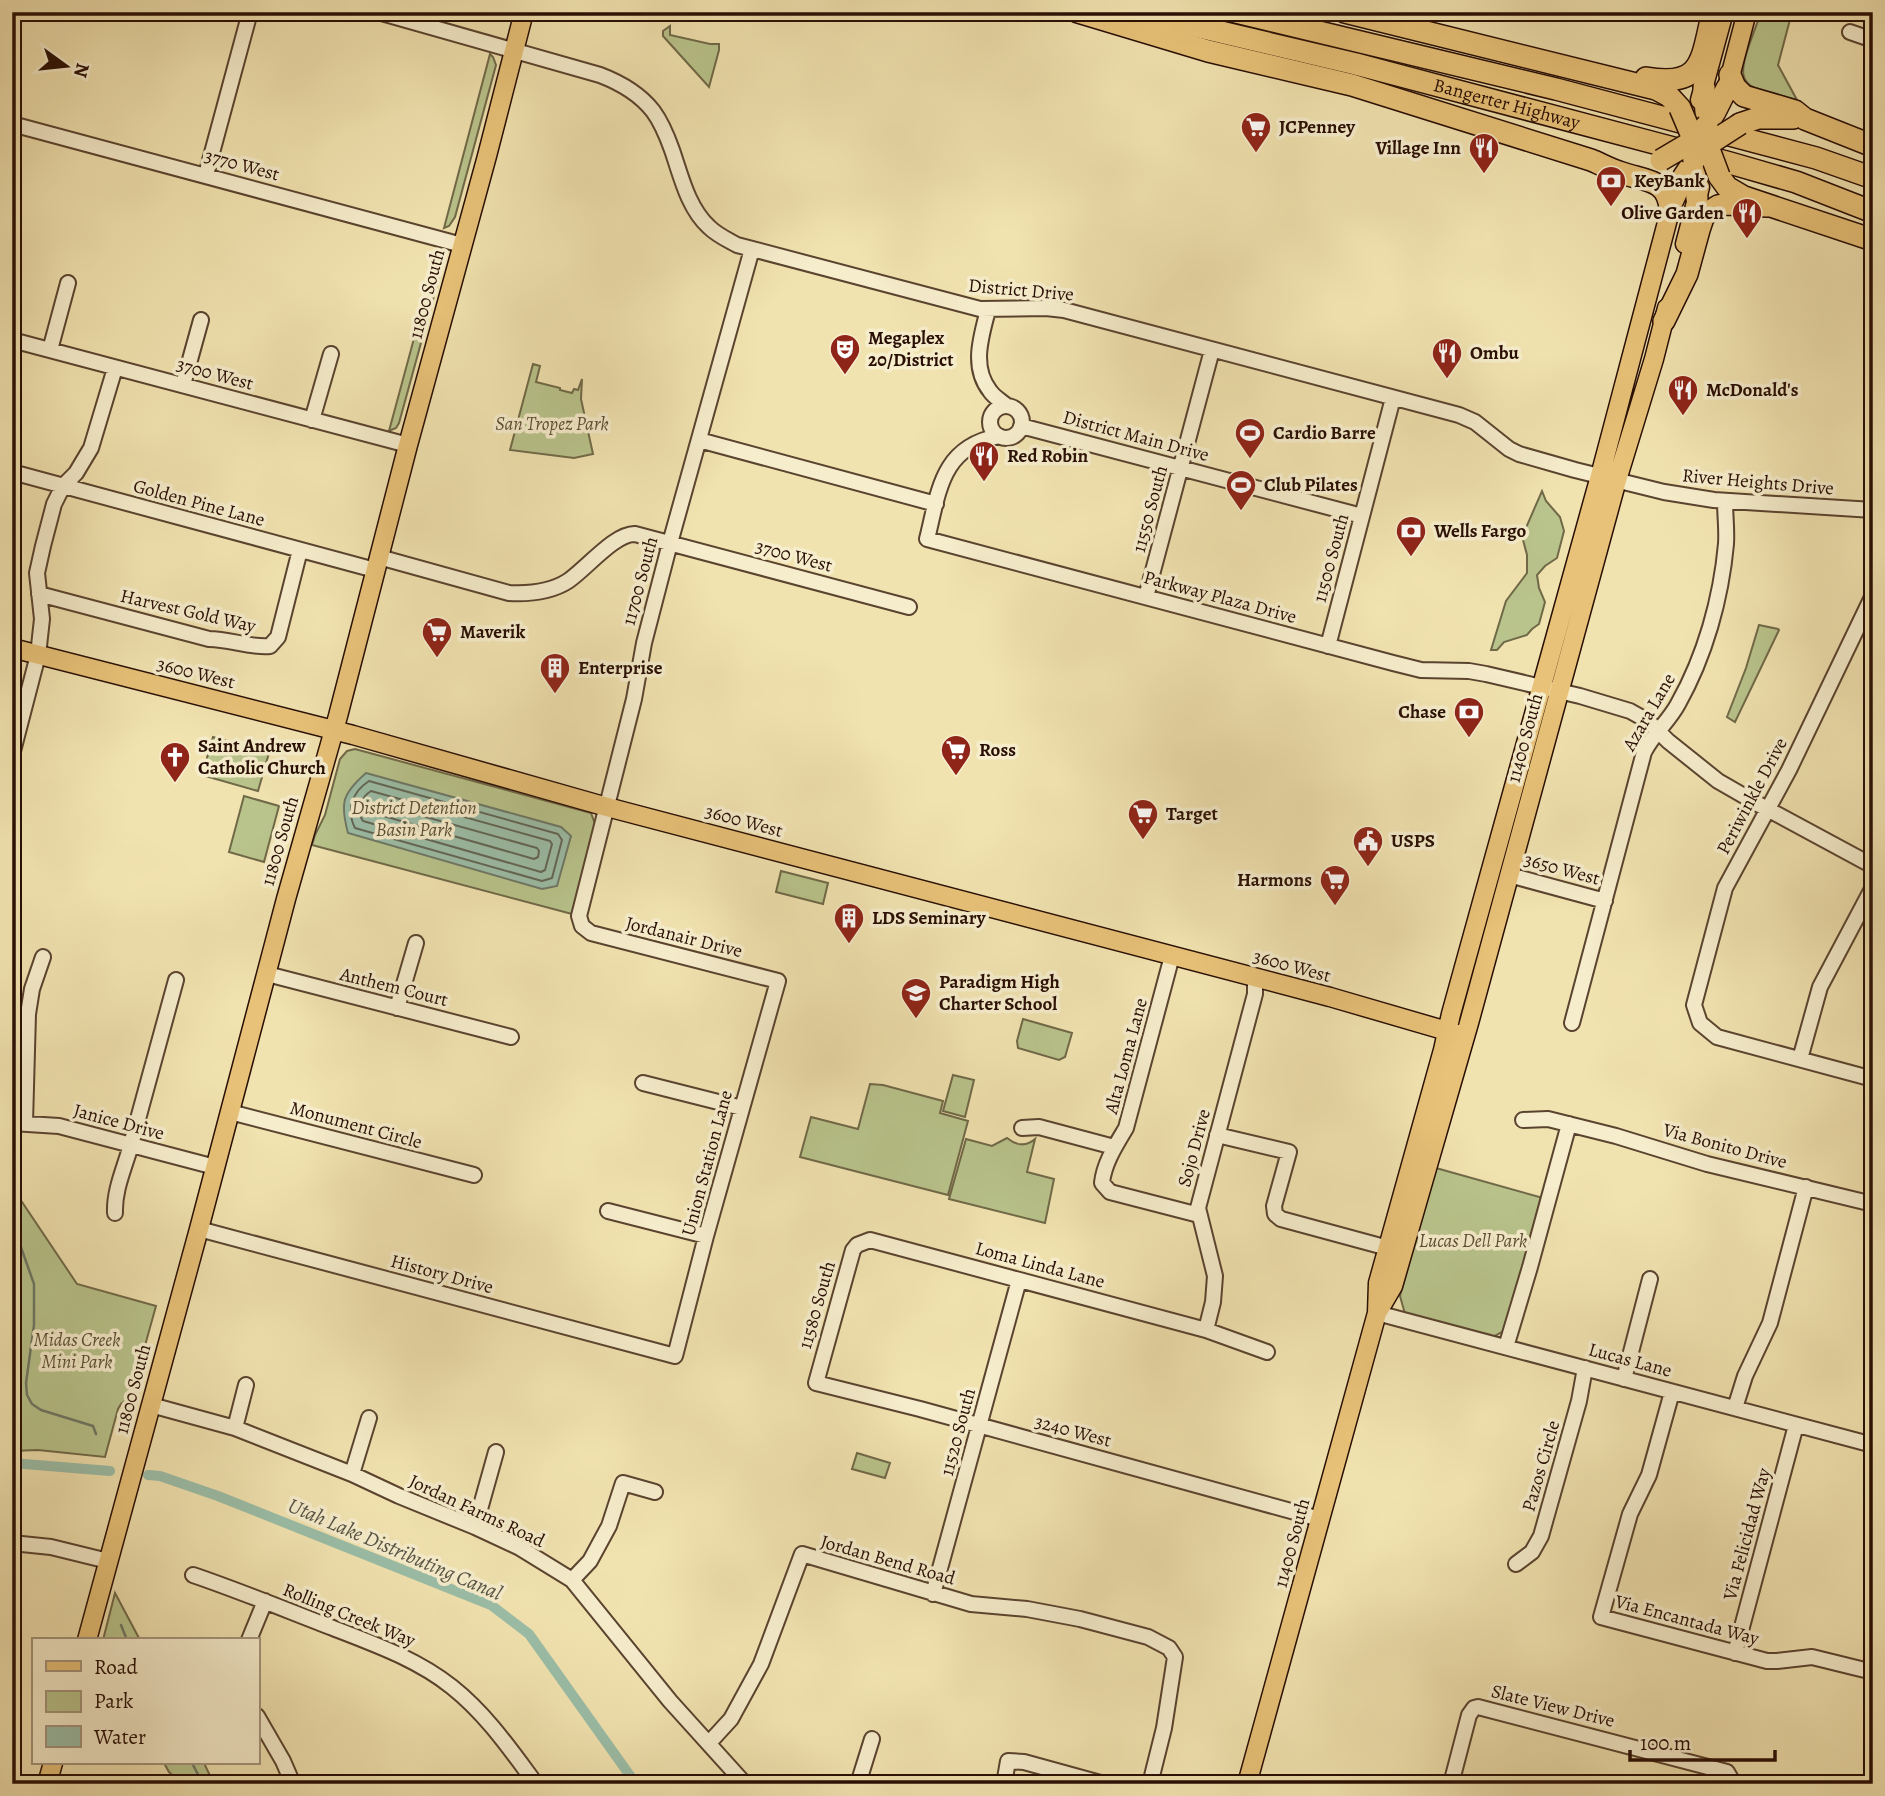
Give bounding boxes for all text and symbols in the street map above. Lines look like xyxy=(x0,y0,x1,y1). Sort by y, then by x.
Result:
north arrow xyxy=(32,32,102,102)
text: N xyxy=(67,60,96,80)
street label: Bangerter Highway xyxy=(1431,72,1583,136)
supermarket icon: JCPenney xyxy=(1239,110,1273,154)
place label: JCPenney xyxy=(1279,114,1356,140)
restaurant icon: Village Inn xyxy=(1467,131,1501,175)
place label: Village Inn xyxy=(1374,135,1461,161)
street label: 3770 West xyxy=(202,143,282,187)
bank icon: KeyBank xyxy=(1594,164,1628,208)
place label: KeyBank xyxy=(1634,168,1705,194)
restaurant icon: Olive Garden xyxy=(1730,196,1764,240)
place label: Olive Garden xyxy=(1621,200,1724,226)
street label: 11800 South xyxy=(403,246,451,342)
street label: District Drive xyxy=(967,272,1075,308)
place label: Megaplex 20/District xyxy=(868,325,954,373)
theatre icon: Megaplex 20/District xyxy=(828,332,862,376)
restaurant icon: Ombu xyxy=(1430,336,1464,380)
place label: Ombu xyxy=(1470,340,1519,366)
street label: 3700 West xyxy=(174,351,256,397)
restaurant icon: McDonald's xyxy=(1666,373,1700,417)
place label: McDonald's xyxy=(1706,377,1799,403)
street label: District Main Drive xyxy=(1060,404,1212,468)
park label: San Tropez Park xyxy=(495,411,609,437)
sports icon: Cardio Barre xyxy=(1233,416,1267,460)
place label: Cardio Barre xyxy=(1273,420,1376,446)
restaurant icon: Red Robin xyxy=(967,439,1001,483)
place label: Red Robin xyxy=(1007,443,1089,469)
street label: River Heights Drive xyxy=(1681,462,1835,502)
street label: 11550 South xyxy=(1126,463,1174,555)
sports icon: Club Pilates xyxy=(1224,468,1258,512)
place label: Club Pilates xyxy=(1264,472,1358,498)
street label: Golden Pine Lane xyxy=(130,473,268,533)
street label: 11500 South xyxy=(1307,511,1355,605)
bank icon: Wells Fargo xyxy=(1394,514,1428,558)
place label: Wells Fargo xyxy=(1433,518,1527,544)
street label: 3700 West xyxy=(753,533,835,579)
street label: 11700 South xyxy=(616,534,664,628)
street label: Parkway Plaza Drive xyxy=(1141,564,1299,630)
street label: Harvest Gold Way xyxy=(118,583,259,639)
supermarket icon: Maverik xyxy=(420,615,454,659)
place label: Maverik xyxy=(460,619,525,645)
street label: 3600 West xyxy=(154,651,238,695)
building icon: Enterprise xyxy=(538,651,572,695)
place label: Enterprise xyxy=(578,655,663,681)
street label: Azara Lane xyxy=(1616,668,1682,757)
street label: 11400 South xyxy=(1501,690,1549,786)
bank icon: Chase xyxy=(1452,695,1486,739)
place label: Chase xyxy=(1398,699,1446,725)
place label: Saint Andrew Catholic Church xyxy=(198,733,326,781)
supermarket icon: Ross xyxy=(939,733,973,777)
street label: Periwinkle Drive xyxy=(1710,733,1794,859)
place label: Ross xyxy=(979,737,1016,763)
church icon: Saint Andrew Catholic Church xyxy=(158,740,192,784)
street label: 11800 South xyxy=(255,793,305,889)
park label: District Detention Basin Park xyxy=(351,795,477,843)
supermarket icon: Target xyxy=(1126,797,1160,841)
street label: 3600 West xyxy=(702,798,786,844)
place label: Target xyxy=(1166,801,1218,827)
public building icon: USPS xyxy=(1351,824,1385,868)
place label: USPS xyxy=(1391,828,1435,854)
street label: 3650 West xyxy=(1521,846,1603,892)
supermarket icon: Harmons xyxy=(1318,863,1352,907)
place label: Harmons xyxy=(1237,867,1312,893)
building icon: LDS Seminary xyxy=(832,901,866,945)
place label: LDS Seminary xyxy=(872,905,987,931)
street label: Jordanair Drive xyxy=(623,910,745,964)
street label: 3600 West xyxy=(1250,943,1334,989)
street label: Anthem Court xyxy=(336,961,451,1013)
place label: Paradigm High Charter School xyxy=(939,969,1060,1017)
school or university icon: Paradigm High Charter School xyxy=(899,976,933,1020)
street label: Alta Loma Lane xyxy=(1098,995,1154,1118)
street label: Union Station Lane xyxy=(675,1087,739,1239)
street label: Monument Circle xyxy=(287,1095,425,1155)
street label: Janice Drive xyxy=(71,1097,167,1147)
street label: Sojo Drive xyxy=(1171,1106,1217,1190)
street label: Via Bonito Drive xyxy=(1659,1117,1790,1175)
park label: Lucas Dell Park xyxy=(1419,1228,1527,1254)
street label: Loma Linda Lane xyxy=(972,1235,1108,1295)
street label: History Drive xyxy=(388,1248,496,1300)
street label: 11580 South xyxy=(792,1258,842,1352)
park label: Midas Creek Mini Park xyxy=(33,1327,121,1375)
street label: Lucas Lane xyxy=(1585,1336,1675,1384)
street label: 11800 South xyxy=(109,1341,157,1437)
street label: 11520 South xyxy=(934,1385,982,1479)
street label: 3240 West xyxy=(1032,1408,1114,1454)
street label: Pazos Circle xyxy=(1516,1417,1566,1515)
street label: Via Felicidad Way xyxy=(1717,1465,1777,1604)
street label: Jordan Farms Road xyxy=(405,1468,550,1554)
water label: Utah Lake Distributing Canal xyxy=(283,1491,507,1607)
street label: 11400 South xyxy=(1268,1495,1316,1591)
street label: Jordan Bend Road xyxy=(818,1528,959,1592)
street label: Rolling Creek Way xyxy=(279,1577,420,1654)
street label: Via Encantada Way xyxy=(1611,1588,1762,1652)
legend xyxy=(32,1638,259,1764)
text: Road xyxy=(94,1653,138,1681)
street label: Slate View Drive xyxy=(1489,1678,1617,1734)
text: Park xyxy=(94,1687,134,1715)
scale bar xyxy=(1630,1719,1775,1763)
text: Water xyxy=(93,1723,146,1751)
text: 100 m xyxy=(1640,1729,1691,1757)

